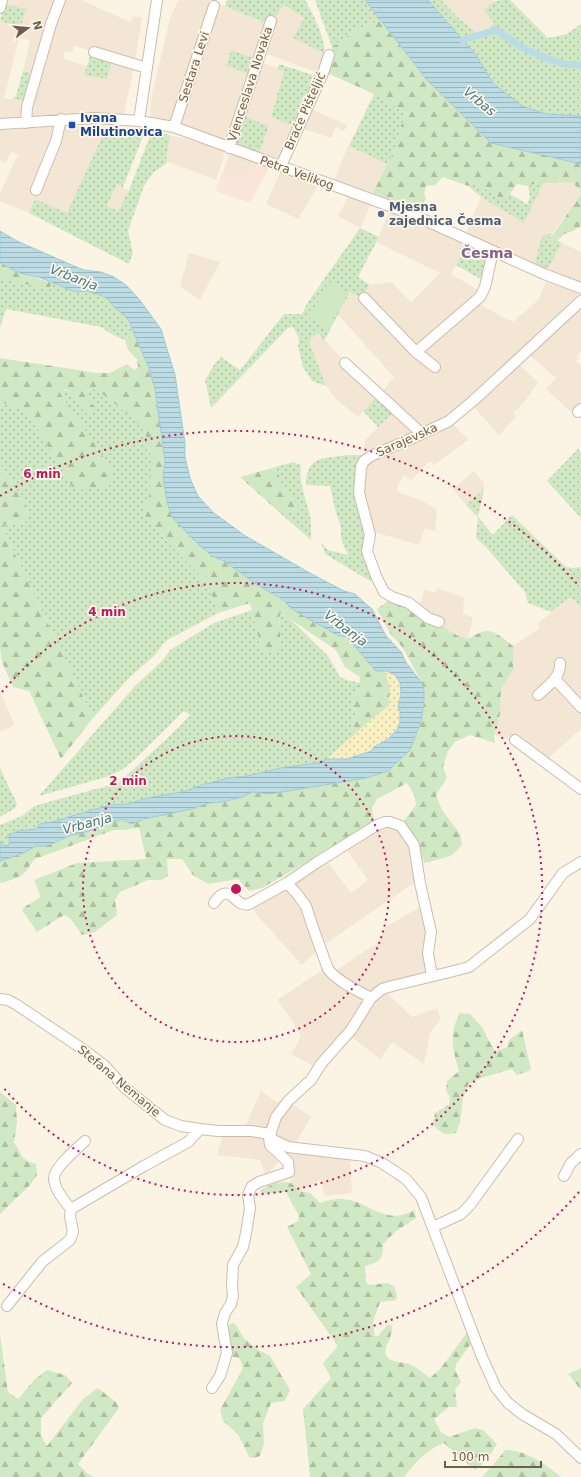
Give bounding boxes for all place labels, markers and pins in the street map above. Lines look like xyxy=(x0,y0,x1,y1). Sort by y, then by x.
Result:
place label: Ivana Milutinovica xyxy=(80,111,163,139)
marker: Ivana Milutinovica xyxy=(67,120,77,130)
place label: Mjesna zajednica Česma xyxy=(389,200,502,228)
marker: Mjesna zajednica Česma xyxy=(376,209,386,219)
centre of rings xyxy=(229,882,243,896)

